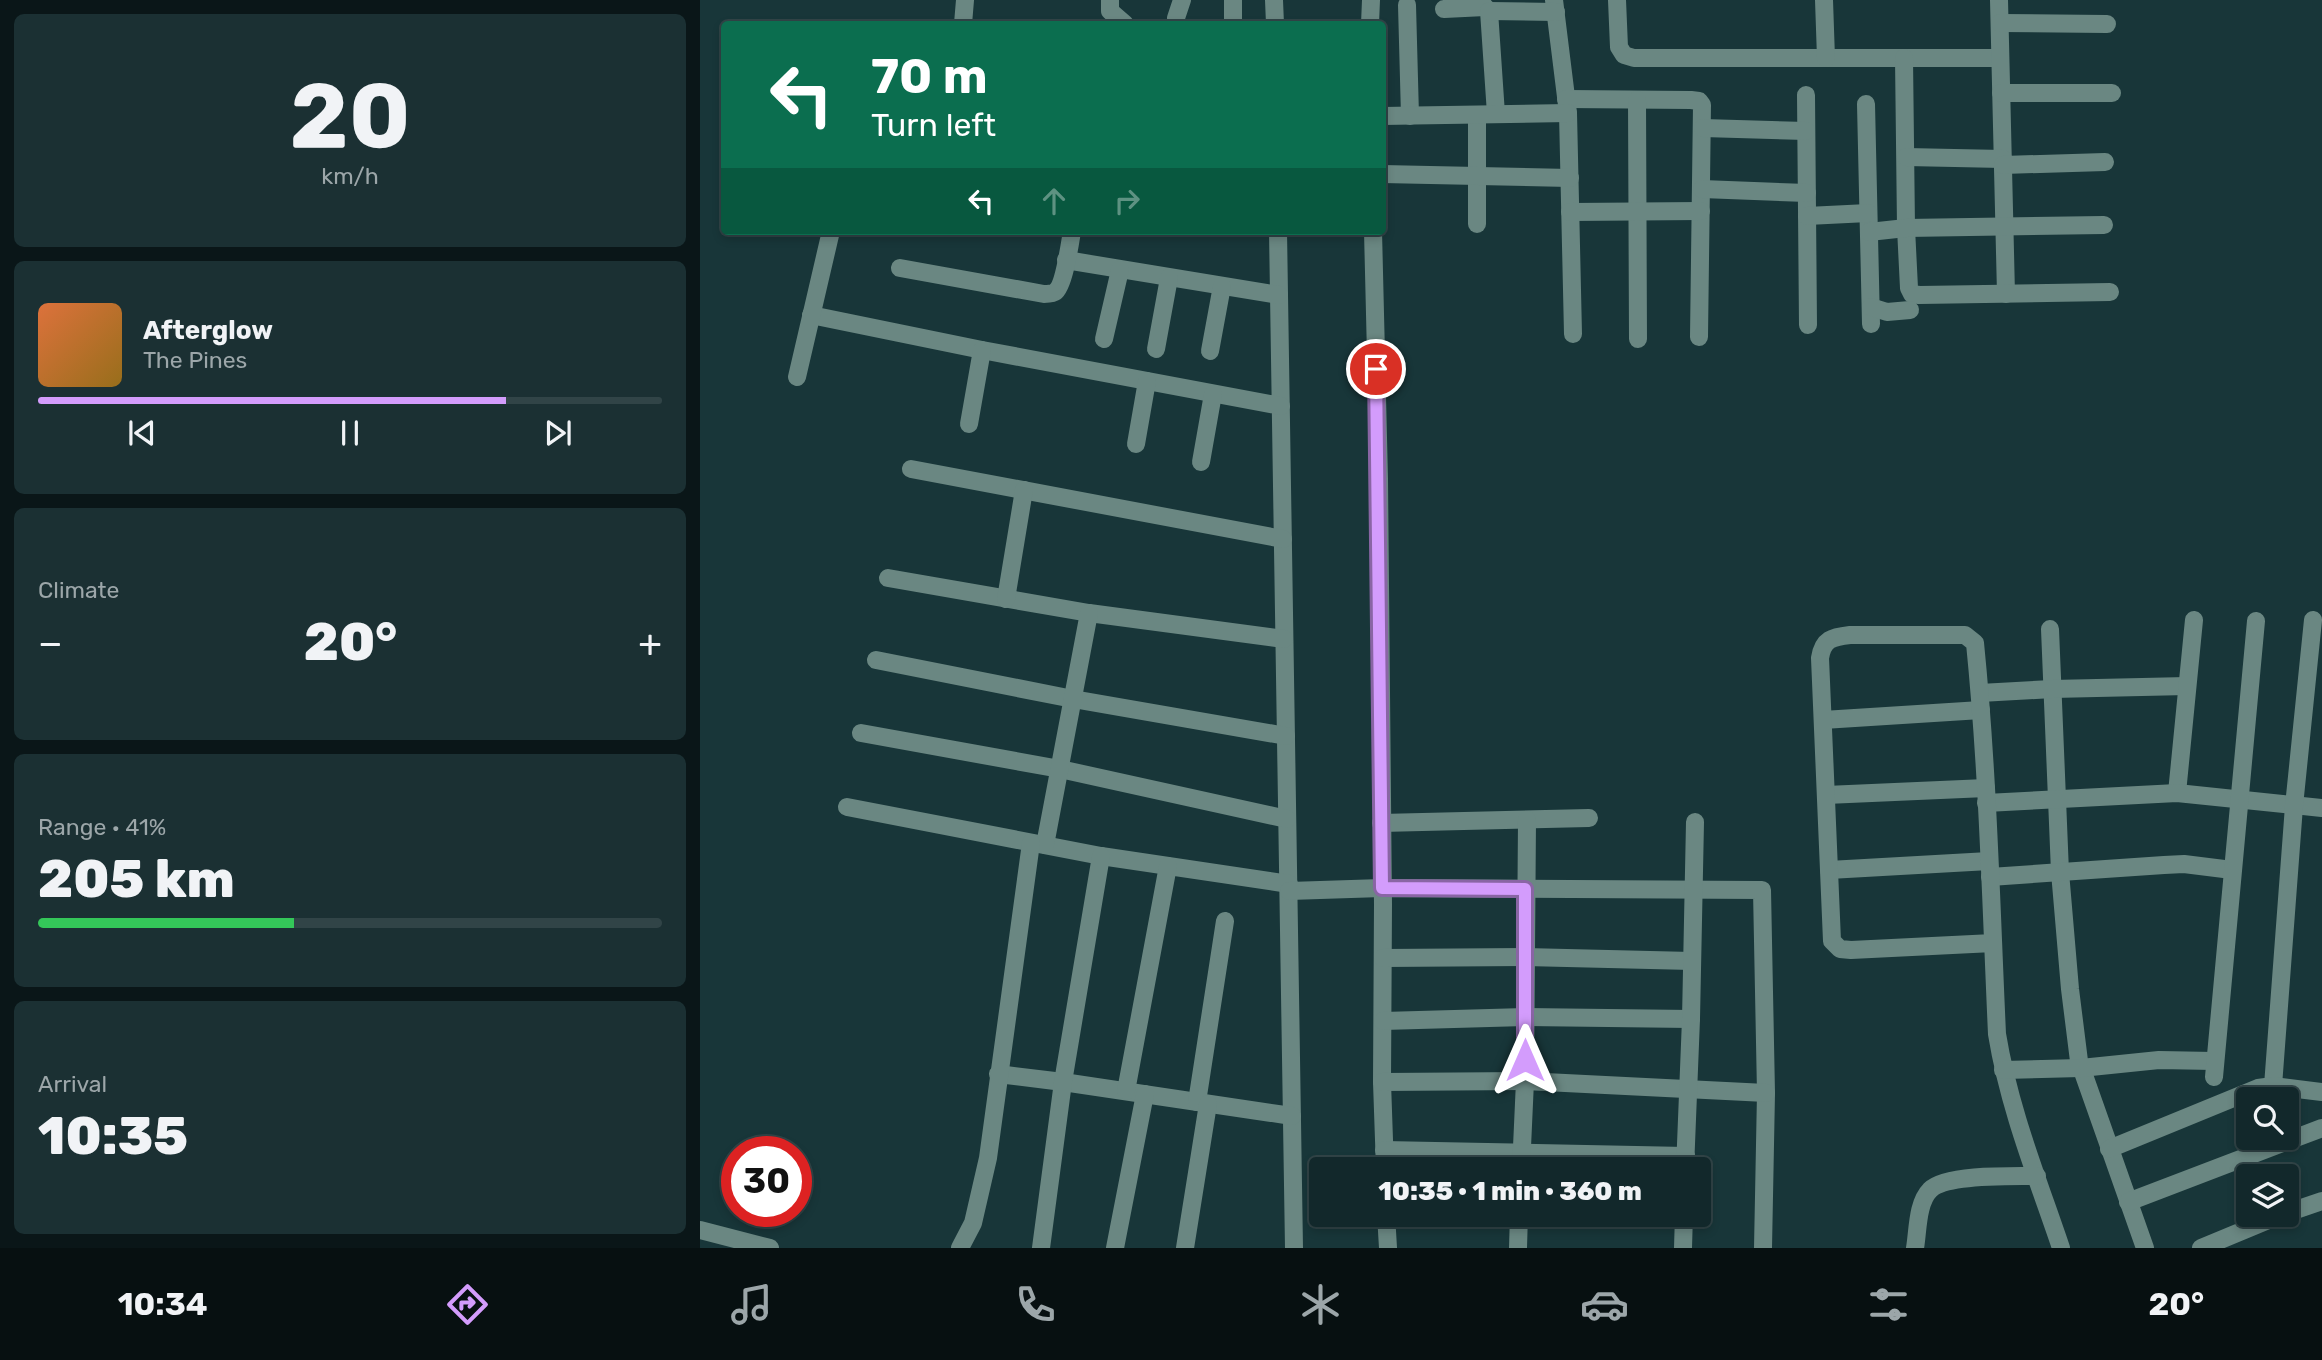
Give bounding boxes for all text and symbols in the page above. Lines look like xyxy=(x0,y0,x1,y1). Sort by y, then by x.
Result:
text: 70 m xyxy=(871,47,988,105)
icon: left xyxy=(756,49,847,140)
text: 20 xyxy=(289,62,411,170)
text: Turn left xyxy=(871,106,996,144)
text: km/h xyxy=(321,162,379,190)
icon: left xyxy=(962,182,1000,220)
icon: ahead xyxy=(1035,182,1073,220)
icon: right xyxy=(1108,182,1146,220)
text: Afterglow xyxy=(143,315,273,346)
pin xyxy=(1346,339,1406,399)
text: The Pines xyxy=(143,346,247,374)
icon: arrive xyxy=(1357,350,1395,388)
icon: previous xyxy=(123,414,161,452)
icon: pause xyxy=(331,414,369,452)
icon: next xyxy=(539,414,577,452)
text: Climate xyxy=(38,576,119,604)
text: 20° xyxy=(304,611,397,673)
text: − xyxy=(38,620,63,666)
text: + xyxy=(638,620,662,666)
text: Range · 41% xyxy=(38,813,166,841)
text: 205 km xyxy=(38,848,235,910)
position arrow xyxy=(1488,1023,1562,1097)
text: Arrival xyxy=(38,1070,107,1098)
map controls xyxy=(2236,1087,2299,1227)
button: search xyxy=(2236,1087,2299,1150)
text: 10:35 xyxy=(38,1105,188,1167)
speed limit sign: 30 xyxy=(721,1136,812,1227)
button: layers xyxy=(2236,1164,2299,1227)
text: 10:35 · 1 min · 360 m xyxy=(1378,1176,1642,1207)
icon: directions xyxy=(443,1280,492,1329)
icon: music xyxy=(727,1280,776,1329)
icon: phone xyxy=(1011,1280,1060,1329)
icon: climate xyxy=(1296,1280,1345,1329)
icon: car xyxy=(1580,1280,1629,1329)
icon: filters xyxy=(1864,1280,1913,1329)
text: 10:34 xyxy=(118,1285,208,1323)
text: 20° xyxy=(2149,1285,2204,1323)

